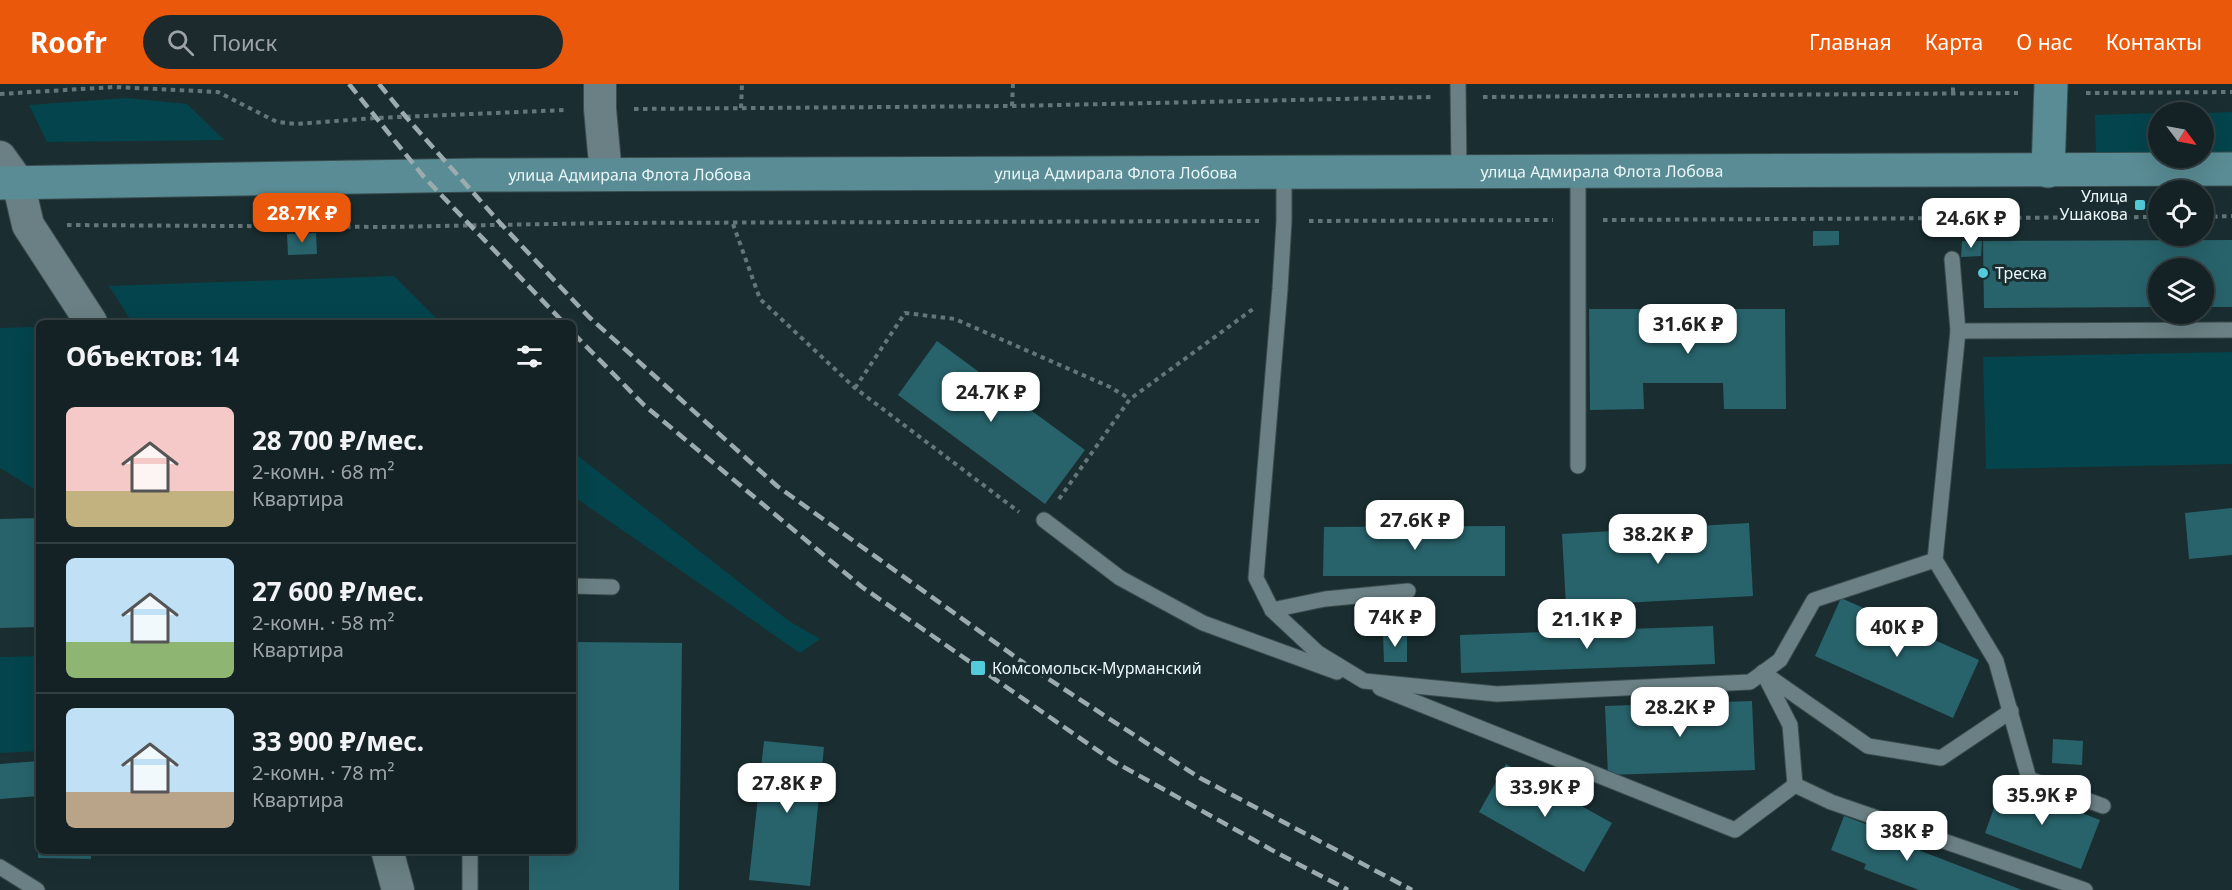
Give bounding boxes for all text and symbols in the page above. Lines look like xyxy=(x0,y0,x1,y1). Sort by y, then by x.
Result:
search box xyxy=(143,15,563,69)
text: Roofr xyxy=(30,23,107,61)
icon: search xyxy=(164,26,197,59)
text: Поиск xyxy=(212,27,277,57)
text: Главная xyxy=(1809,28,1892,56)
text: Карта xyxy=(1925,28,1983,56)
text: О нас xyxy=(2016,28,2073,56)
text: Контакты xyxy=(2106,28,2202,56)
north arrow xyxy=(2148,102,2214,168)
map controls xyxy=(2148,102,2214,324)
street label: улица Адмирала Флота Лобова xyxy=(1481,160,1723,183)
street label: улица Адмирала Флота Лобова xyxy=(995,161,1237,184)
street label: улица Адмирала Флота Лобова xyxy=(509,163,751,186)
button: locate xyxy=(2148,180,2214,246)
place label: Улица Ушакова xyxy=(2060,185,2128,225)
pin: 28.7K ₽ xyxy=(247,193,357,244)
pin: 24.6K ₽ xyxy=(1916,198,2026,249)
marker: Улица Ушакова xyxy=(2133,198,2147,212)
text: 28.7K ₽ xyxy=(267,199,337,226)
text: 24.6K ₽ xyxy=(1936,204,2006,231)
button: layers xyxy=(2148,258,2214,324)
place label: Треска xyxy=(1995,262,2047,284)
marker: Треска xyxy=(1976,266,1990,280)
pin: 31.6K ₽ xyxy=(1633,304,1743,355)
text: 31.6K ₽ xyxy=(1653,310,1723,337)
text: Объектов: 14 xyxy=(66,338,239,374)
icon: filters xyxy=(513,340,546,373)
pin: 24.7K ₽ xyxy=(936,372,1046,423)
text: 24.7K ₽ xyxy=(956,378,1026,405)
text: 28 700 ₽/мес. xyxy=(252,422,424,458)
icon: home xyxy=(114,431,186,503)
text: 2-комн. · 68 m² xyxy=(252,458,395,485)
text: Квартира xyxy=(252,485,344,512)
pin: 27.6K ₽ xyxy=(1360,500,1470,551)
text: 27.6K ₽ xyxy=(1380,506,1450,533)
pin: 38.2K ₽ xyxy=(1603,514,1713,565)
text: 38.2K ₽ xyxy=(1623,520,1693,547)
text: 27 600 ₽/мес. xyxy=(252,573,424,609)
icon: home xyxy=(114,582,186,654)
pin: 74K ₽ xyxy=(1353,597,1437,648)
pin: 21.1K ₽ xyxy=(1532,599,1642,650)
text: 74K ₽ xyxy=(1368,603,1422,630)
text: 21.1K ₽ xyxy=(1552,605,1622,632)
pin: 40K ₽ xyxy=(1855,607,1939,658)
text: 2-комн. · 58 m² xyxy=(252,609,395,636)
text: 40K ₽ xyxy=(1870,613,1924,640)
text: Квартира xyxy=(252,636,344,663)
place label: Комсомольск-Мурманский xyxy=(992,657,1202,679)
marker: Комсомольск-Мурманский xyxy=(969,659,987,677)
pin: 28.2K ₽ xyxy=(1625,687,1735,738)
text: 28.2K ₽ xyxy=(1645,693,1715,720)
text: 33 900 ₽/мес. xyxy=(252,723,424,759)
icon: home xyxy=(114,732,186,804)
text: 2-комн. · 78 m² xyxy=(252,759,395,786)
pin: 27.8K ₽ xyxy=(732,763,842,814)
pin: 33.9K ₽ xyxy=(1490,767,1600,818)
text: 27.8K ₽ xyxy=(752,769,822,796)
text: 33.9K ₽ xyxy=(1510,773,1580,800)
pin: 35.9K ₽ xyxy=(1987,775,2097,826)
text: 35.9K ₽ xyxy=(2007,781,2077,808)
text: Квартира xyxy=(252,786,344,813)
pin: 38K ₽ xyxy=(1865,811,1949,862)
text: 38K ₽ xyxy=(1880,817,1934,844)

